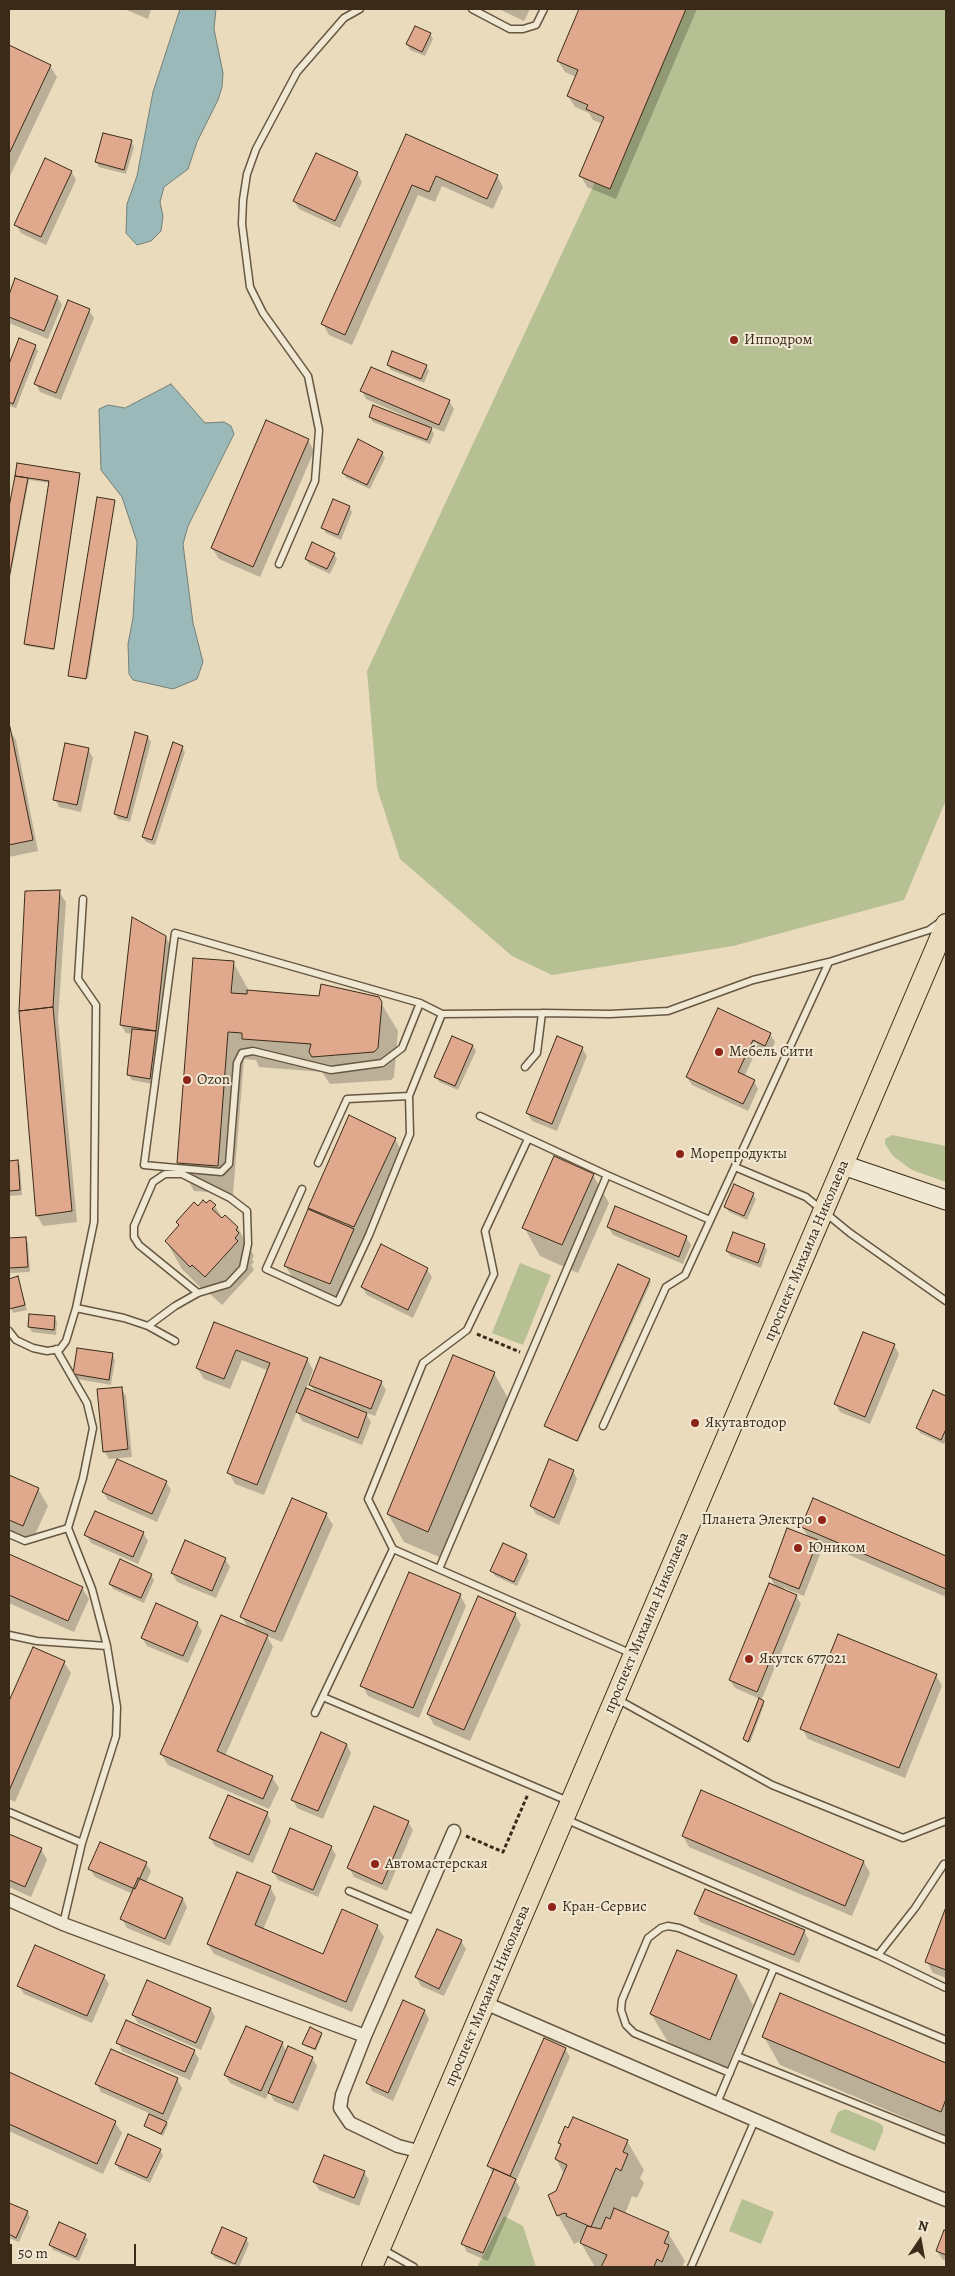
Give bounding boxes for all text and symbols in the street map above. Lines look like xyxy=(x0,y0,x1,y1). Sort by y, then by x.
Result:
place label: Ипподром xyxy=(744,331,813,349)
marker: Ипподром xyxy=(728,334,740,346)
place label: Мебель Сити xyxy=(729,1043,813,1061)
marker: Мебель Сити xyxy=(713,1046,725,1058)
place label: Ozon xyxy=(197,1071,230,1089)
marker: Ozon xyxy=(181,1074,193,1086)
place label: Морепродукты xyxy=(690,1145,787,1163)
marker: Морепродукты xyxy=(674,1148,686,1160)
street label: проспект Михаила Николаева xyxy=(761,1158,853,1344)
place label: Якутавтодор xyxy=(705,1414,786,1432)
marker: Якутавтодор xyxy=(689,1417,701,1429)
place label: Планета Электро xyxy=(701,1511,812,1529)
marker: Планета Электро xyxy=(816,1514,828,1526)
street label: проспект Михаила Николаева xyxy=(601,1530,693,1716)
place label: Юником xyxy=(808,1539,866,1557)
marker: Юником xyxy=(792,1542,804,1554)
place label: Якутск 677021 xyxy=(759,1650,846,1668)
marker: Якутск 677021 xyxy=(743,1653,755,1665)
place label: Автомастерская xyxy=(385,1855,488,1873)
marker: Автомастерская xyxy=(369,1858,381,1870)
place label: Кран-Сервис xyxy=(562,1898,647,1916)
marker: Кран-Сервис xyxy=(546,1901,558,1913)
street label: проспект Михаила Николаева xyxy=(442,1903,534,2089)
text: N xyxy=(916,2215,930,2236)
north arrow xyxy=(895,2216,945,2266)
scale bar xyxy=(12,2234,139,2266)
text: 50 m xyxy=(18,2243,48,2263)

